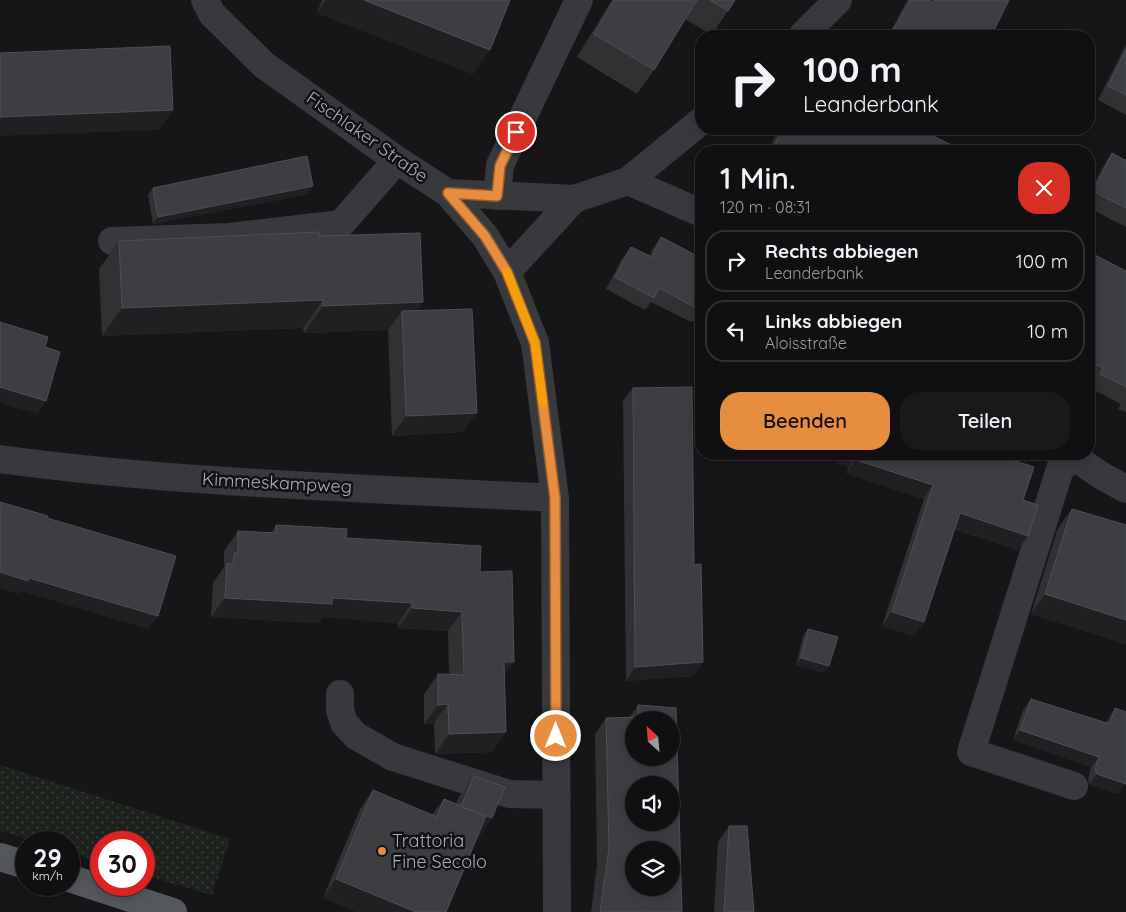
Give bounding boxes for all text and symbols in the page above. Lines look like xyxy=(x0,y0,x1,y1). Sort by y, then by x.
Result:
text: 100 m xyxy=(803,47,902,91)
icon: right xyxy=(720,50,785,115)
street label: Fischlaker Straße xyxy=(302,86,433,187)
text: Leanderbank xyxy=(803,90,939,118)
pin xyxy=(495,111,537,153)
icon: arrive xyxy=(502,118,530,146)
text: 1 Min. xyxy=(720,159,796,197)
button: close xyxy=(1018,162,1070,214)
text: 120 m · 08:31 xyxy=(720,197,811,217)
text: Rechts abbiegen xyxy=(765,239,918,263)
icon: right xyxy=(722,247,750,275)
text: 100 m xyxy=(1016,249,1068,273)
text: Leanderbank xyxy=(765,263,864,283)
text: Links abbiegen xyxy=(765,309,902,333)
icon: left xyxy=(722,317,750,345)
text: 10 m xyxy=(1027,319,1068,343)
text: Aloisstraße xyxy=(765,333,847,353)
button: Beenden xyxy=(720,392,890,450)
button: Teilen xyxy=(900,392,1070,450)
street label: Kimmeskampweg xyxy=(201,467,353,498)
position arrow xyxy=(529,709,581,761)
north arrow xyxy=(625,711,680,766)
map controls xyxy=(625,711,680,896)
button: sound xyxy=(625,776,680,831)
place label: Trattoria Fine Secolo xyxy=(392,829,487,873)
speed limit sign: 30 xyxy=(90,831,155,896)
button: layers xyxy=(625,841,680,896)
text: 29 xyxy=(33,842,62,873)
marker: Trattoria Fine Secolo xyxy=(376,845,388,857)
text: km/h xyxy=(32,868,63,883)

